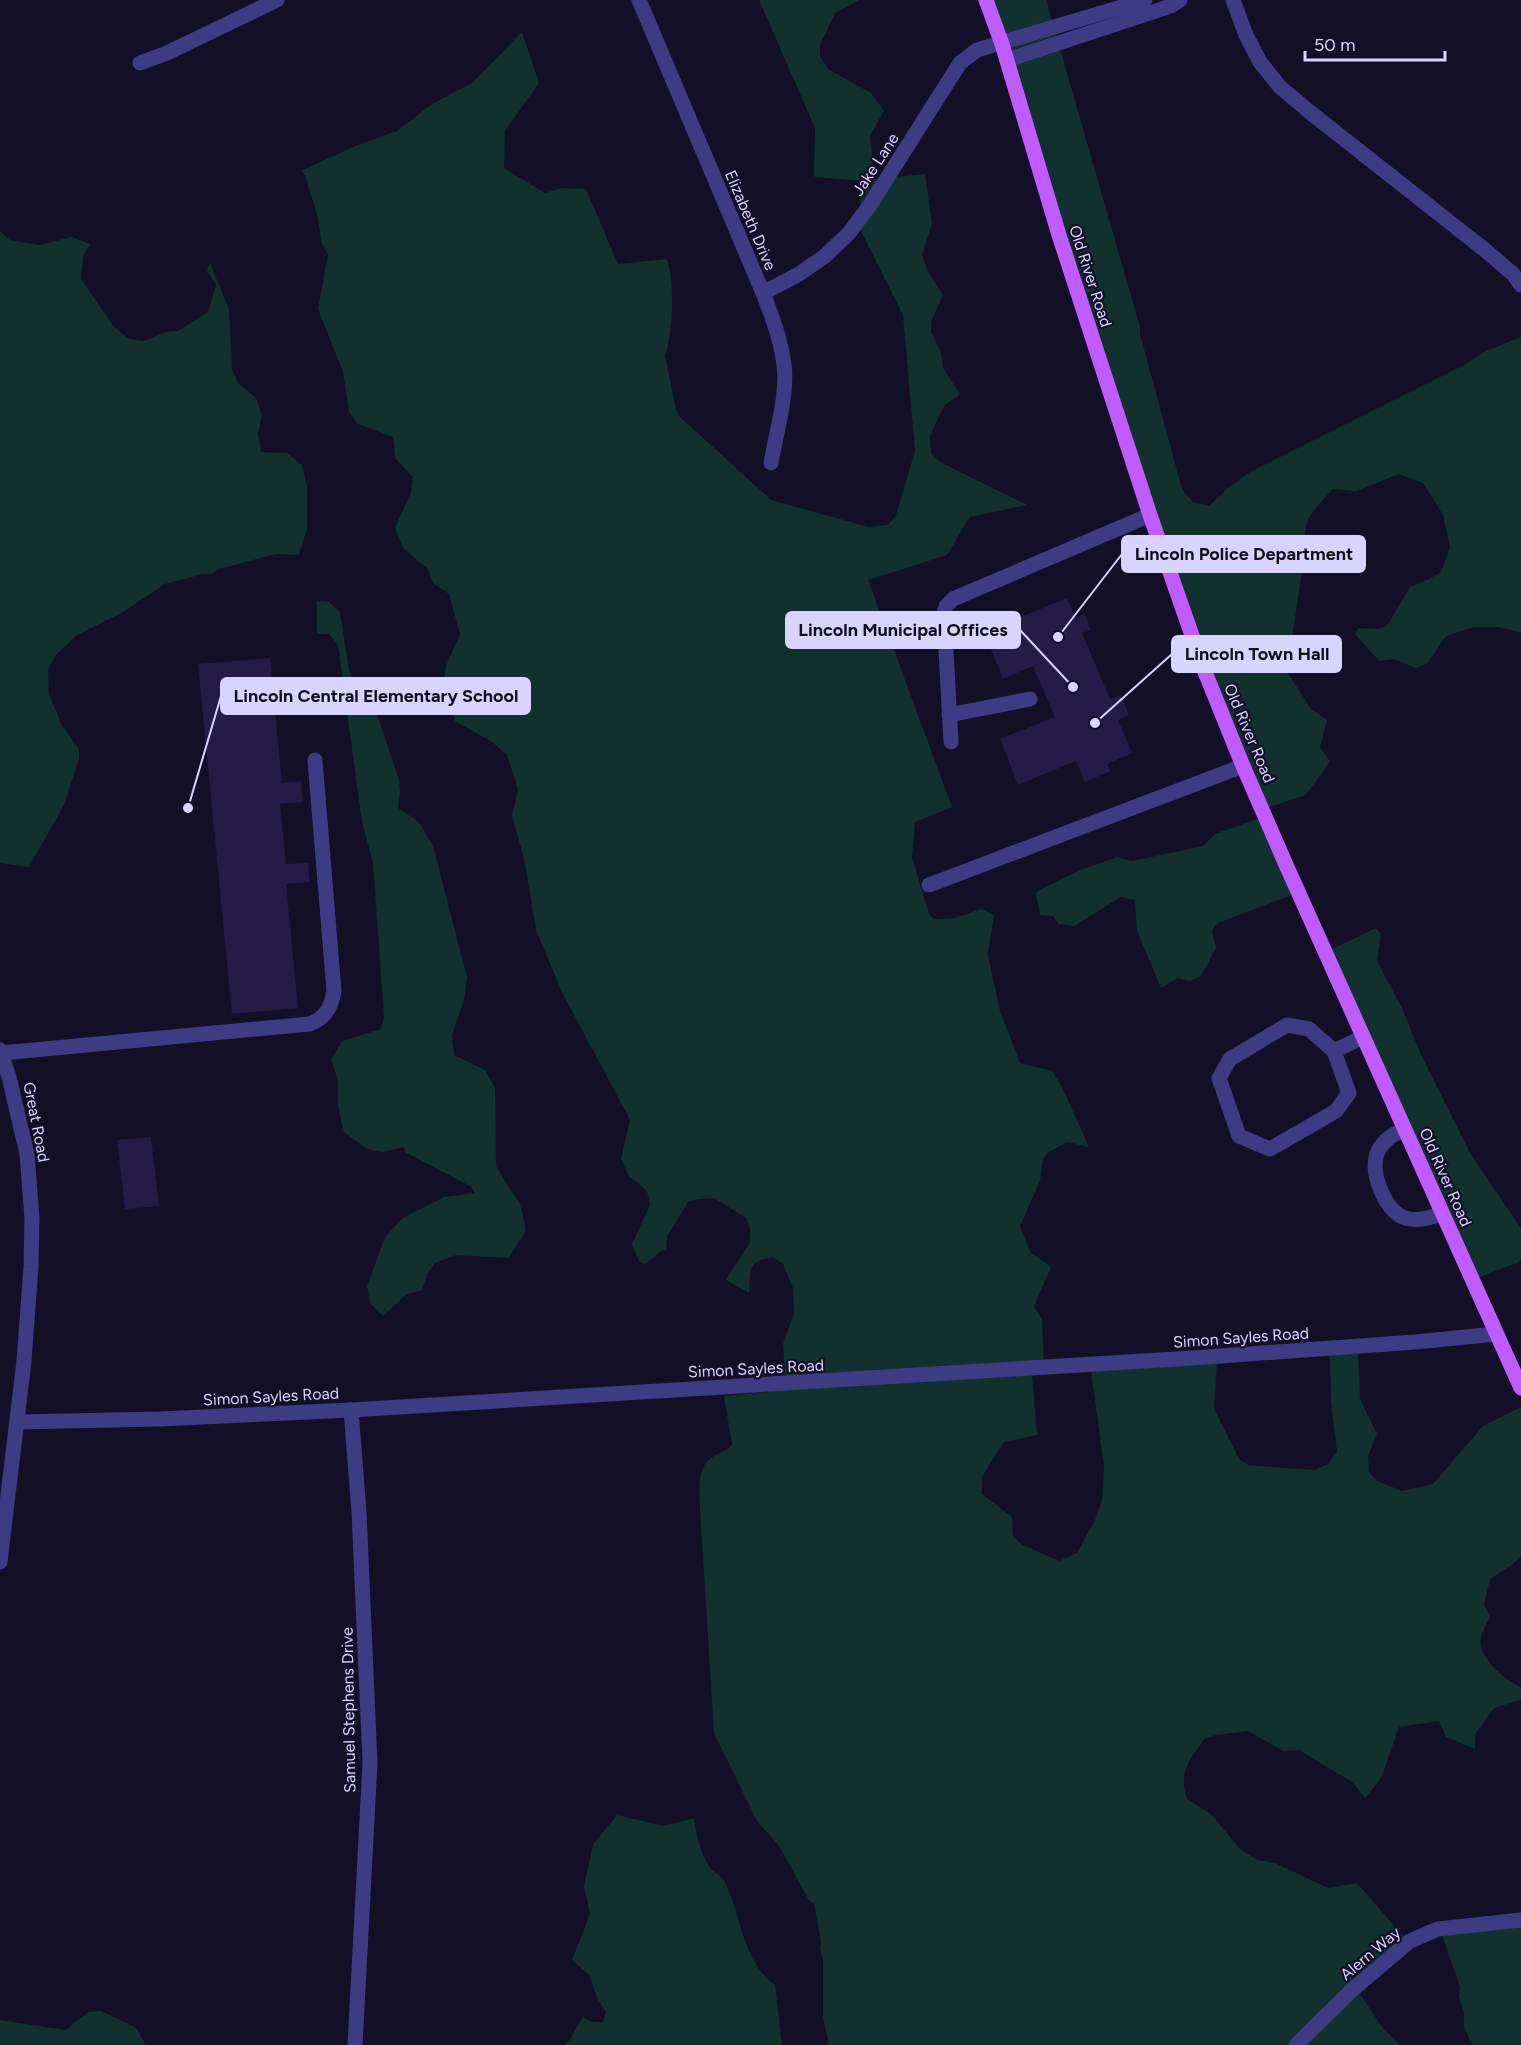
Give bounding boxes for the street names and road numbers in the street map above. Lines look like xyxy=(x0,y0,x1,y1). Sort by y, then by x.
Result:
street label: Jake Lane xyxy=(848,129,903,199)
street label: Elizabeth Drive xyxy=(721,167,780,273)
street label: Old River Road xyxy=(1065,223,1116,330)
street label: Old River Road xyxy=(1220,681,1279,786)
street label: Great Road xyxy=(19,1080,54,1164)
street label: Old River Road xyxy=(1415,1125,1476,1230)
street label: Simon Sayles Road xyxy=(1172,1323,1310,1352)
street label: Simon Sayles Road xyxy=(688,1355,824,1382)
street label: Simon Sayles Road xyxy=(203,1383,339,1410)
street label: Samuel Stephens Drive xyxy=(338,1627,359,1793)
street label: Alern Way xyxy=(1336,1922,1405,1984)

